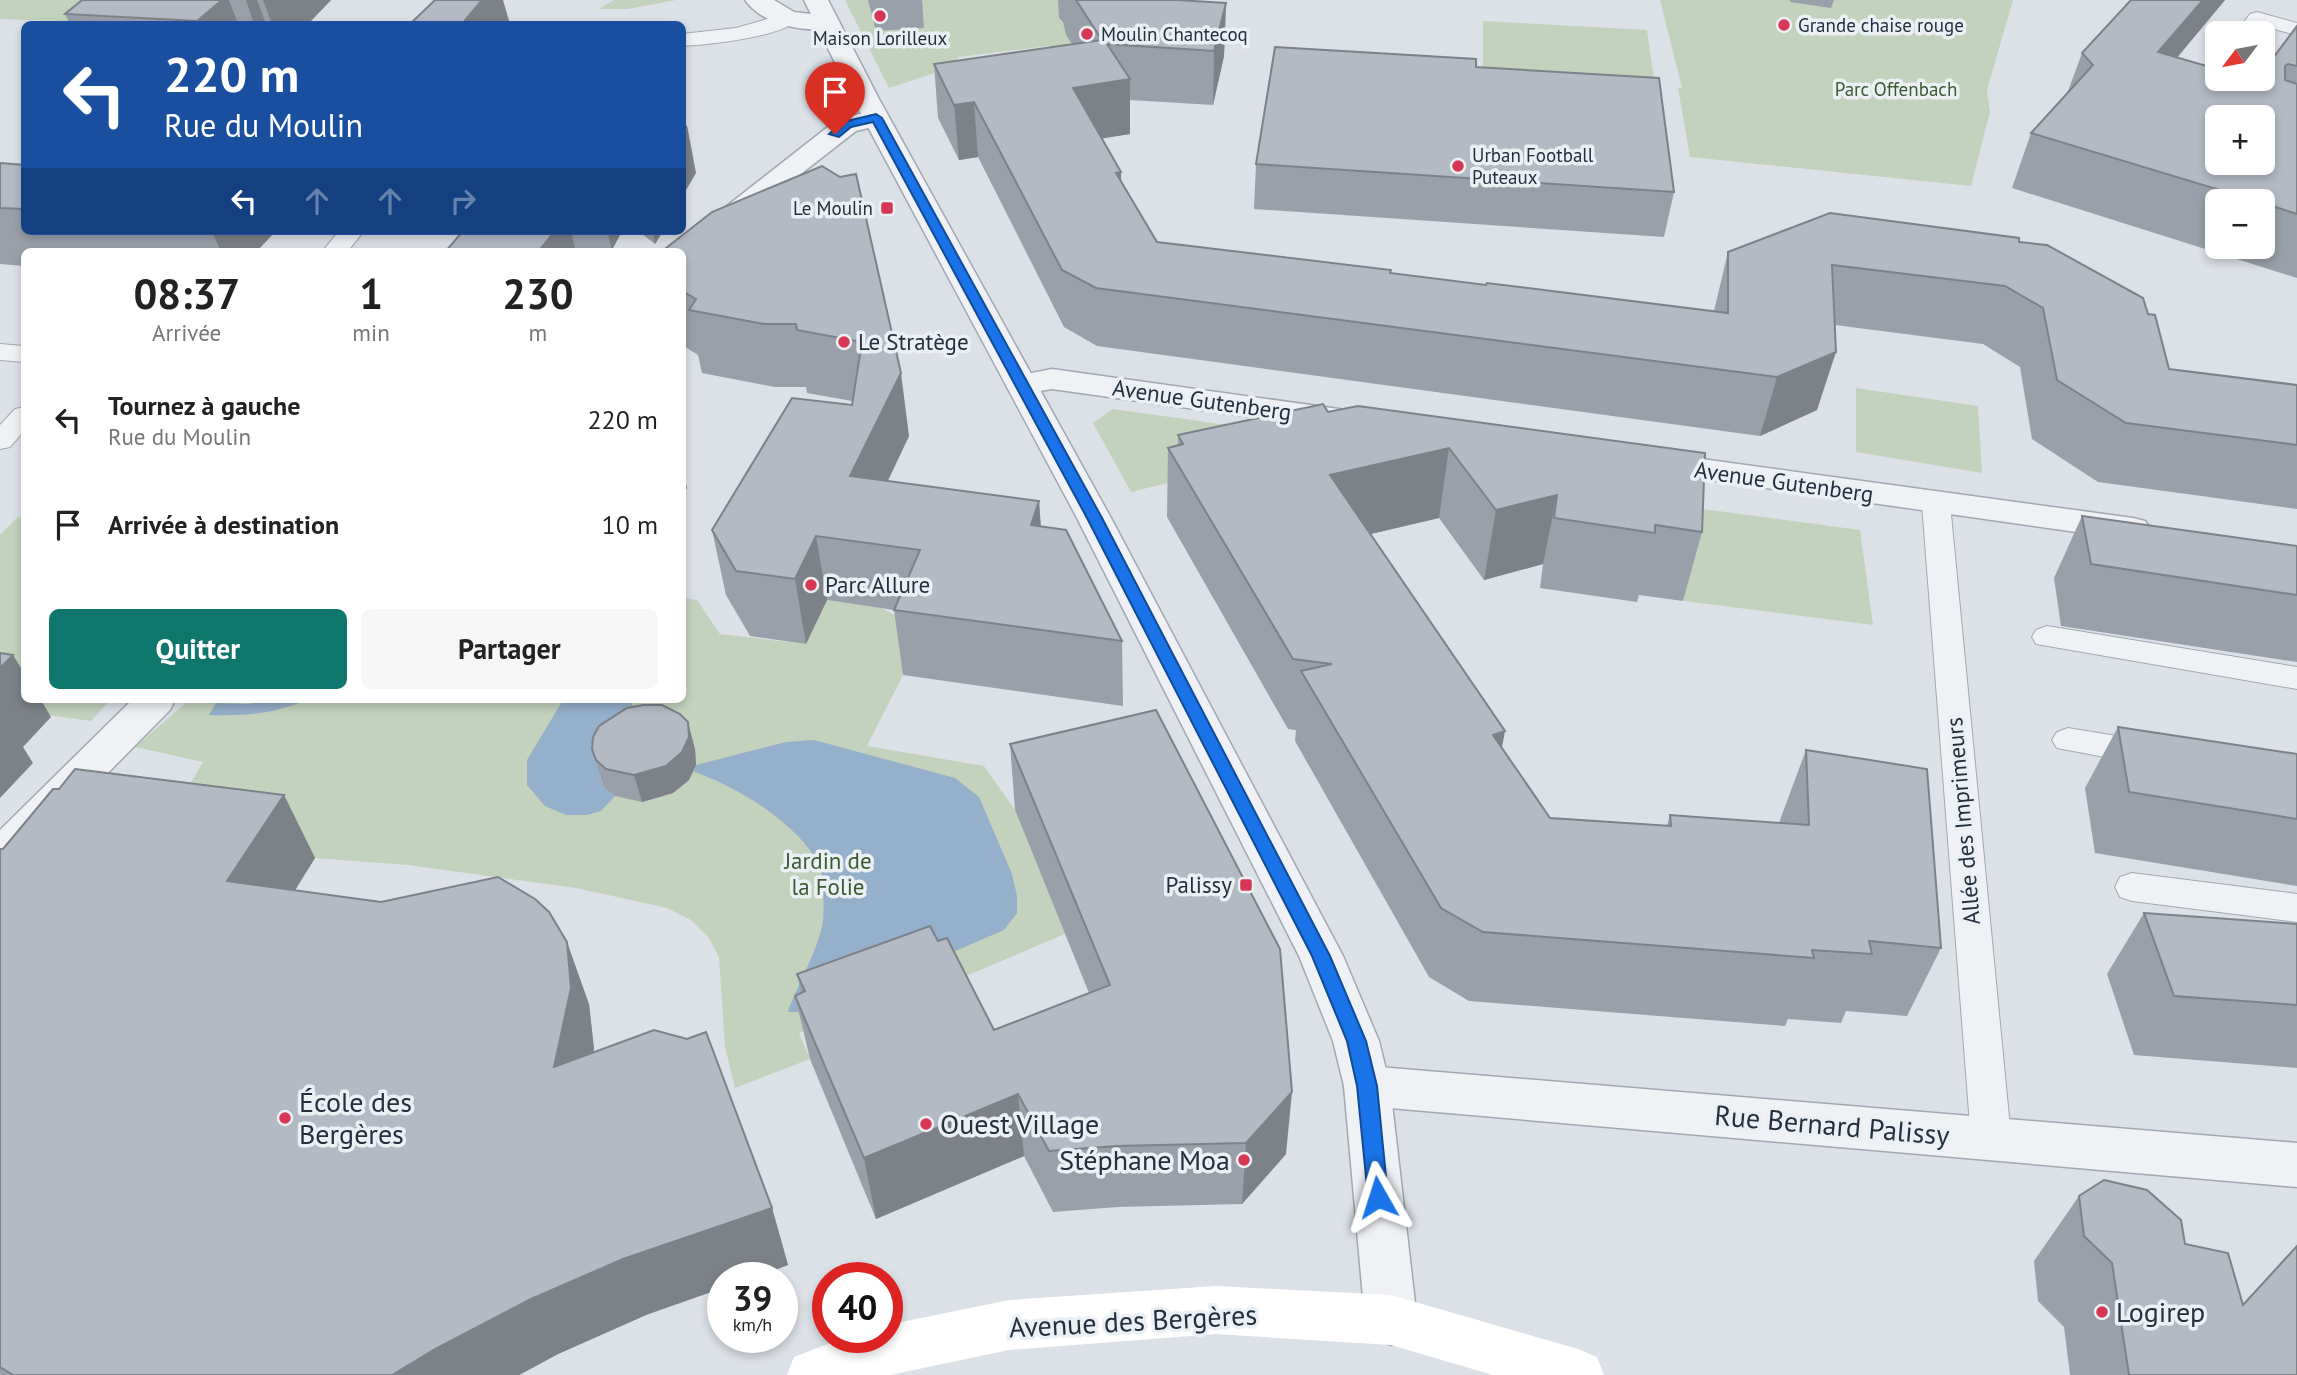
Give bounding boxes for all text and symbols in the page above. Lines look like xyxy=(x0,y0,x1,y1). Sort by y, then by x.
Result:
marker: Maison Lorilleux xyxy=(872,8,888,24)
place label: Grande chaise rouge xyxy=(1798,13,1964,37)
marker: Grande chaise rouge xyxy=(1776,17,1792,33)
north arrow xyxy=(2205,21,2275,91)
map controls xyxy=(2205,21,2275,259)
place label: Moulin Chantecoq xyxy=(1101,22,1248,46)
place label: Maison Lorilleux xyxy=(813,26,947,50)
marker: Moulin Chantecoq xyxy=(1079,26,1095,42)
text: 220 m xyxy=(164,42,299,106)
icon: left xyxy=(49,49,140,140)
pin xyxy=(805,62,865,134)
icon: arrive xyxy=(816,73,854,111)
park label: Parc Offenbach xyxy=(1835,77,1957,101)
text: Rue du Moulin xyxy=(164,104,363,146)
button: + xyxy=(2205,105,2275,175)
place label: Urban Football Puteaux xyxy=(1472,143,1594,189)
marker: Urban Football Puteaux xyxy=(1450,158,1466,174)
icon: left xyxy=(225,182,263,220)
icon: ahead xyxy=(298,182,336,220)
icon: ahead xyxy=(371,182,409,220)
icon: right xyxy=(444,182,482,220)
button: − xyxy=(2205,189,2275,259)
place label: Le Moulin xyxy=(793,196,873,220)
marker: Le Moulin xyxy=(879,200,895,216)
text: 08:37 xyxy=(133,266,240,321)
text: 1 xyxy=(359,266,383,321)
text: 230 xyxy=(502,266,574,321)
text: Arrivée xyxy=(152,318,221,347)
text: min xyxy=(352,318,390,347)
text: m xyxy=(529,318,547,347)
place label: Le Stratège xyxy=(858,327,969,356)
marker: Le Stratège xyxy=(836,334,852,350)
street label: Avenue Gutenberg xyxy=(1111,373,1293,426)
text: Tournez à gauche xyxy=(108,389,300,422)
icon: left xyxy=(49,401,87,439)
text: 220 m xyxy=(587,403,658,436)
text: Rue du Moulin xyxy=(108,422,251,451)
street label: Avenue Gutenberg xyxy=(1693,455,1875,508)
icon: arrive xyxy=(49,506,87,544)
text: Arrivée à destination xyxy=(108,508,339,541)
text: 10 m xyxy=(602,508,658,541)
place label: Parc Allure xyxy=(825,570,930,599)
marker: Parc Allure xyxy=(803,577,819,593)
button: Quitter xyxy=(49,609,347,689)
button: Partager xyxy=(361,609,658,689)
street label: Allée des Imprimeurs xyxy=(1939,716,1986,926)
park label: Jardin de la Folie xyxy=(783,846,872,901)
place label: Palissy xyxy=(1166,870,1232,899)
marker: Palissy xyxy=(1238,877,1254,893)
place label: École des Bergères xyxy=(299,1083,412,1152)
street label: Rue Bernard Palissy xyxy=(1713,1096,1951,1153)
place label: Ouest Village xyxy=(940,1105,1099,1142)
marker: École des Bergères xyxy=(277,1110,293,1126)
marker: Ouest Village xyxy=(918,1116,934,1132)
place label: Stéphane Moa xyxy=(1059,1141,1230,1178)
marker: Stéphane Moa xyxy=(1236,1152,1252,1168)
position arrow xyxy=(1341,1160,1415,1234)
speed limit sign: 40 xyxy=(812,1262,903,1353)
text: 39 xyxy=(733,1275,772,1321)
place label: Logirep xyxy=(2116,1293,2205,1330)
street label: Avenue des Bergères xyxy=(1008,1296,1258,1345)
marker: Logirep xyxy=(2094,1304,2110,1320)
text: km/h xyxy=(733,1313,772,1336)

